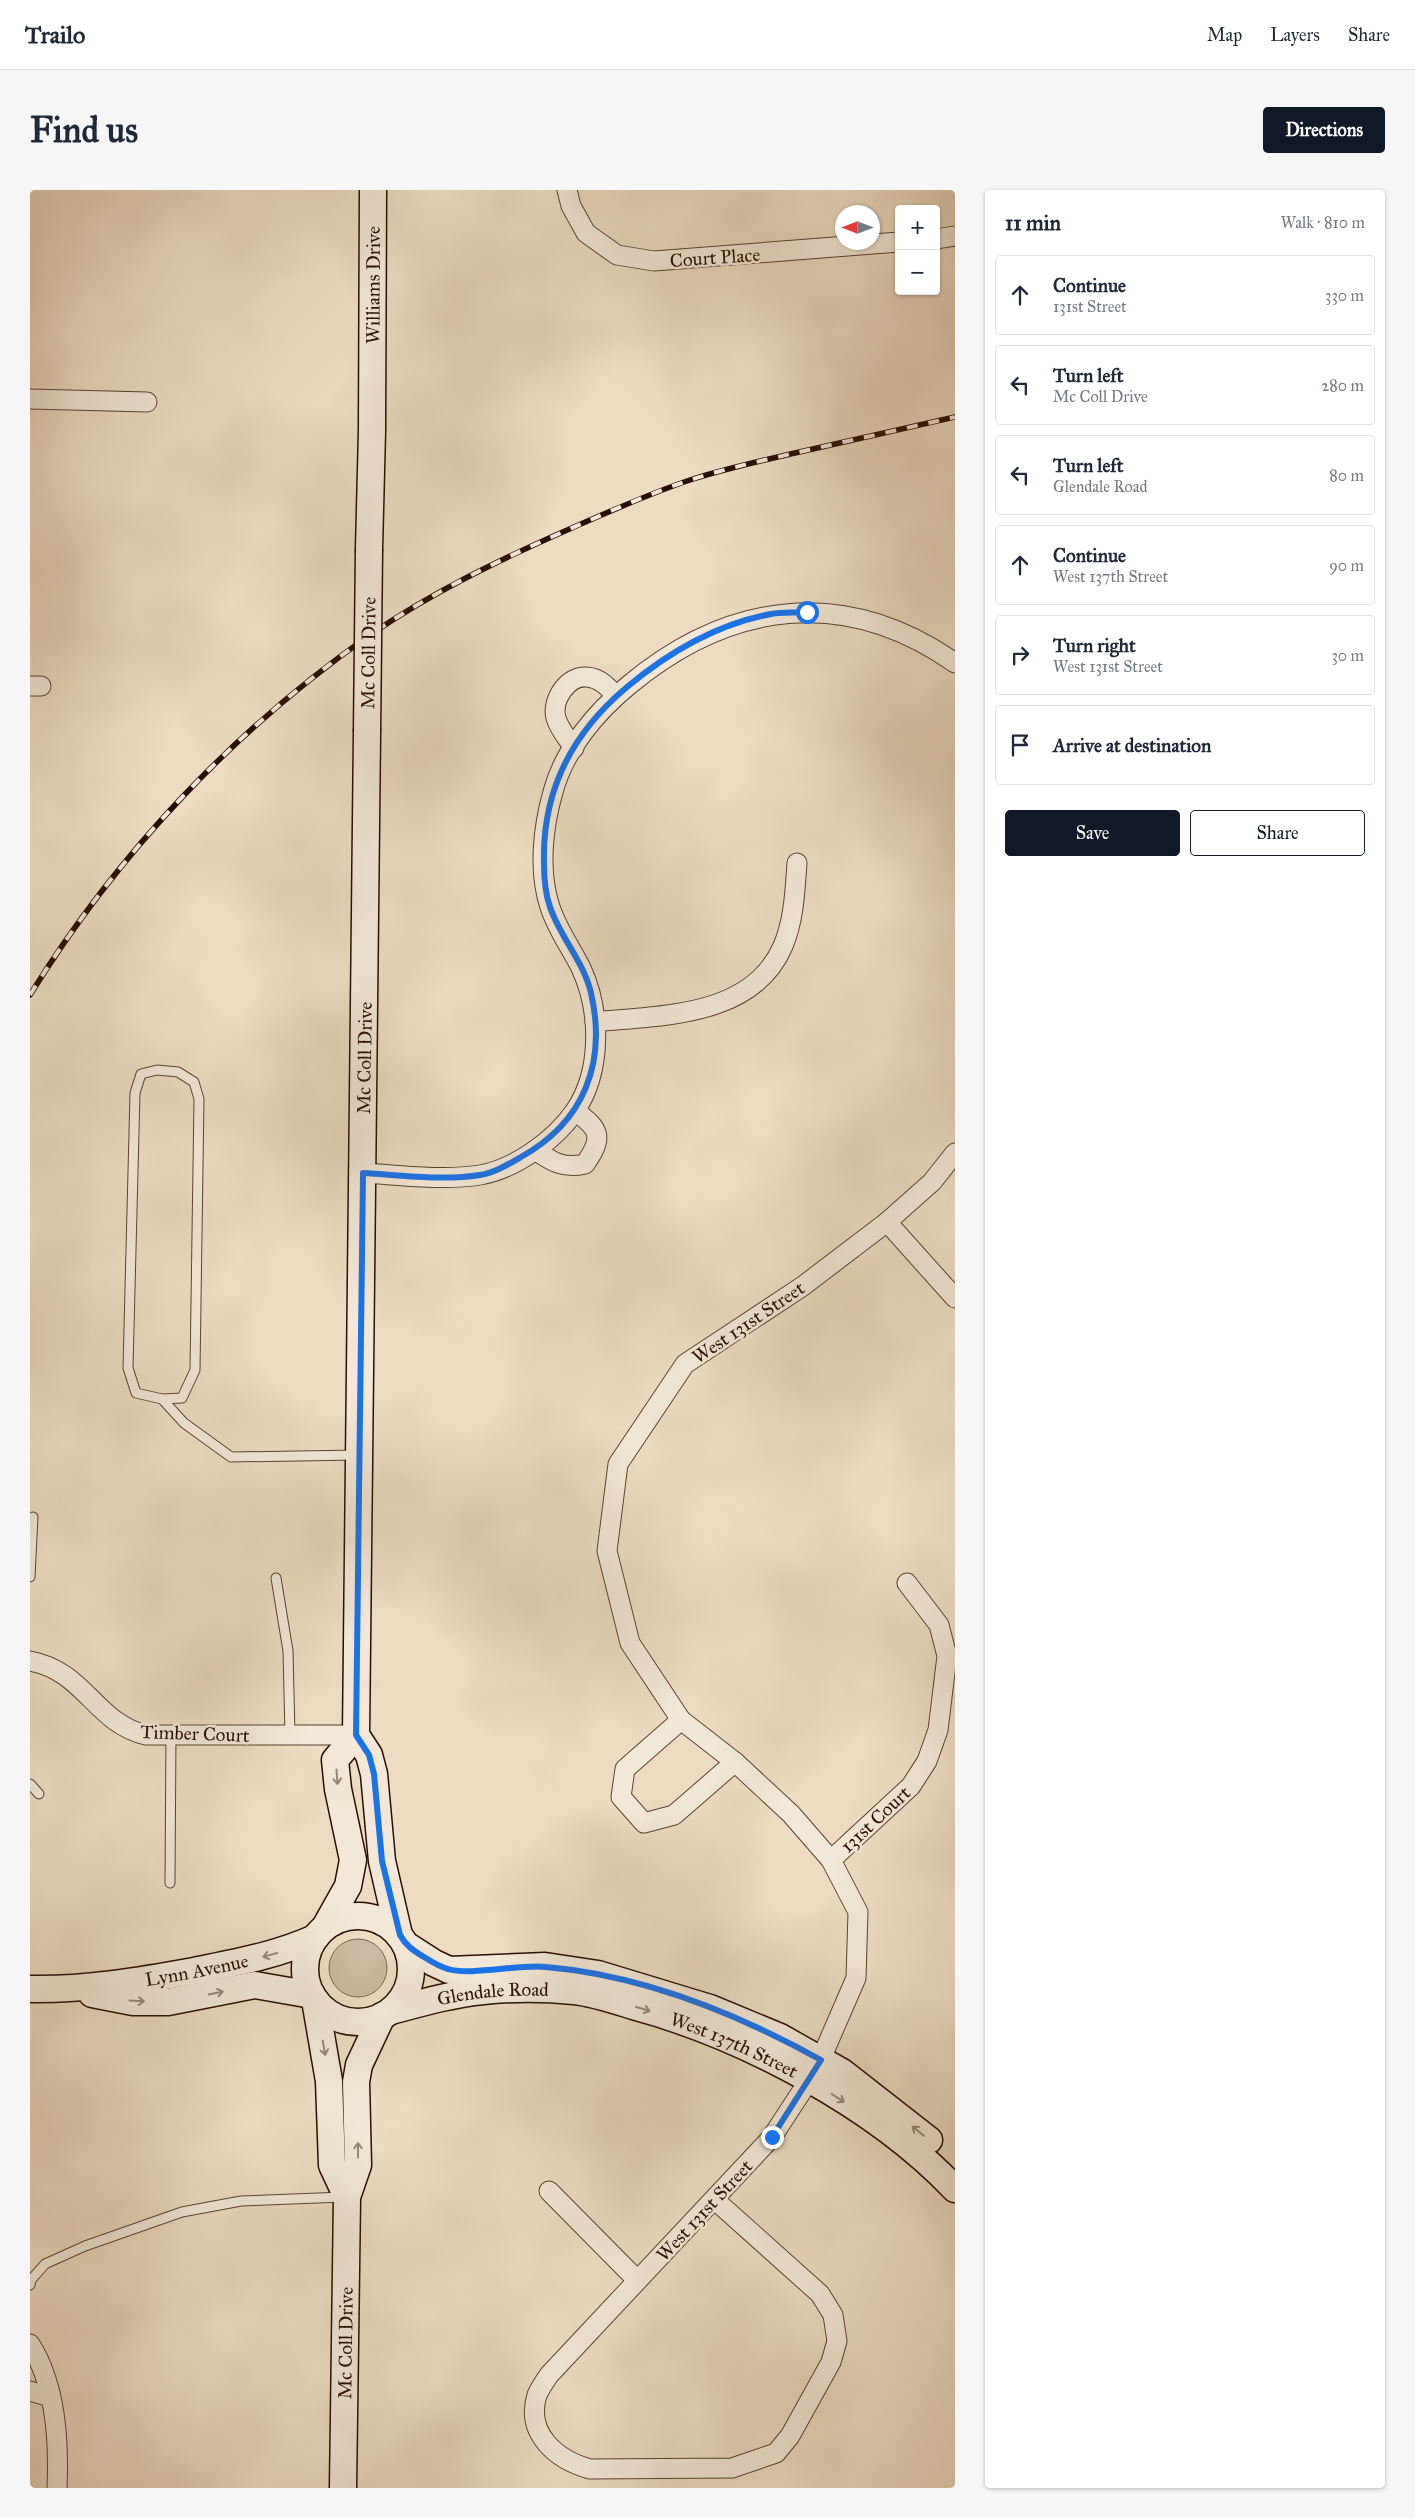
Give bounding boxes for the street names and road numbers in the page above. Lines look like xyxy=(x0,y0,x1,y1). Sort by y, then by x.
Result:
street label: Williams Drive xyxy=(361,226,385,344)
street label: Court Place xyxy=(669,243,761,272)
street label: Mc Coll Drive xyxy=(356,597,380,709)
street label: Mc Coll Drive xyxy=(352,1002,377,1114)
street label: West 131st Street xyxy=(688,1276,809,1368)
street label: Timber Court xyxy=(140,1720,250,1747)
street label: 131st Court xyxy=(836,1781,915,1857)
street label: Lynn Avenue xyxy=(143,1949,251,1991)
street label: Glendale Road xyxy=(435,1978,550,2011)
street label: West 137th Street xyxy=(667,2007,802,2083)
street label: West 131st Street xyxy=(651,2155,757,2266)
street label: Mc Coll Drive xyxy=(333,2287,358,2399)

